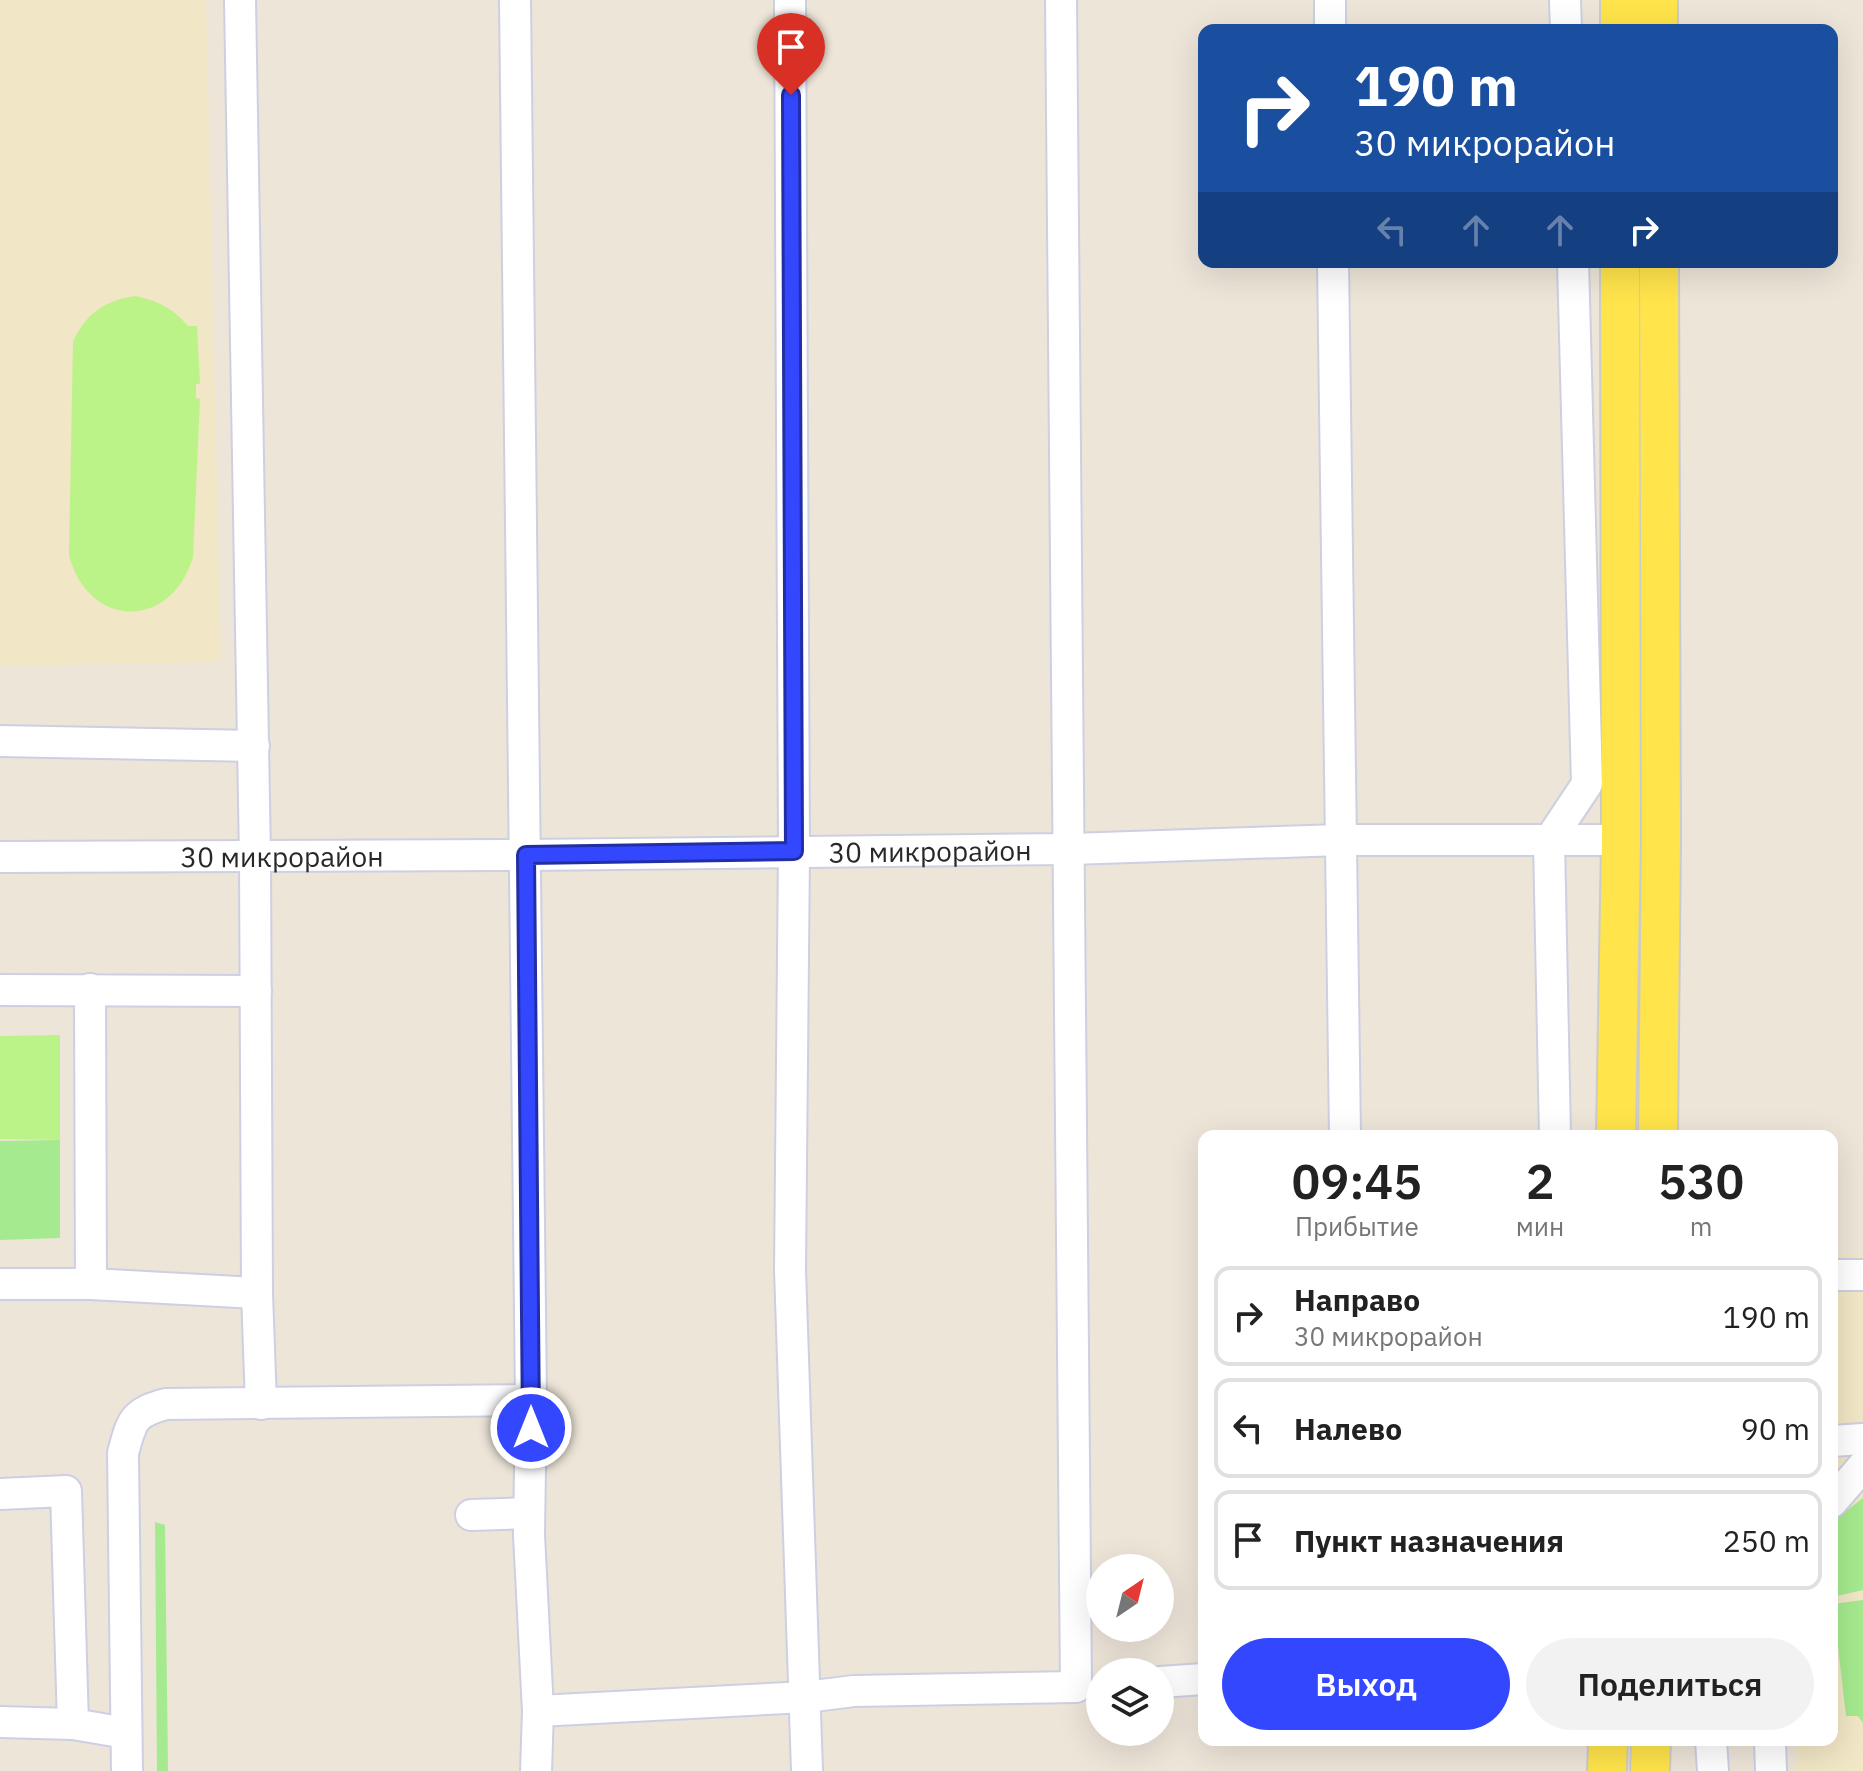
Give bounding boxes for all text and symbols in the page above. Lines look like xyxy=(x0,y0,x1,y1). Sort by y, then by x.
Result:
pin xyxy=(757,13,825,95)
icon: arrive xyxy=(769,25,813,69)
text: 190 m xyxy=(1354,49,1518,121)
icon: right xyxy=(1222,56,1326,160)
text: 30 микрорайон xyxy=(1354,119,1615,166)
icon: left xyxy=(1370,208,1414,252)
icon: ahead xyxy=(1454,208,1498,252)
icon: ahead xyxy=(1538,208,1582,252)
icon: right xyxy=(1622,208,1666,252)
street label: 30 микрорайон xyxy=(828,831,1032,870)
street label: 30 микрорайон xyxy=(180,837,384,875)
text: 09:45 xyxy=(1292,1150,1422,1212)
text: 2 xyxy=(1526,1150,1554,1212)
text: 530 xyxy=(1658,1150,1744,1212)
text: Прибытие xyxy=(1295,1209,1419,1243)
text: мин xyxy=(1516,1209,1564,1243)
text: m xyxy=(1690,1209,1713,1243)
text: Направо xyxy=(1294,1280,1420,1319)
icon: right xyxy=(1226,1294,1270,1338)
text: 190 m xyxy=(1723,1297,1810,1336)
text: 30 микрорайон xyxy=(1294,1319,1483,1353)
position arrow xyxy=(489,1386,573,1470)
icon: left xyxy=(1226,1406,1270,1450)
text: Налево xyxy=(1294,1409,1402,1448)
text: 90 m xyxy=(1741,1409,1810,1448)
icon: arrive xyxy=(1226,1518,1270,1562)
text: Пункт назначения xyxy=(1294,1521,1564,1560)
text: 250 m xyxy=(1723,1521,1810,1560)
north arrow xyxy=(1086,1554,1174,1642)
map controls xyxy=(1086,1554,1174,1746)
button: Выход xyxy=(1222,1638,1510,1730)
button: Поделиться xyxy=(1526,1638,1814,1730)
button: layers xyxy=(1086,1658,1174,1746)

